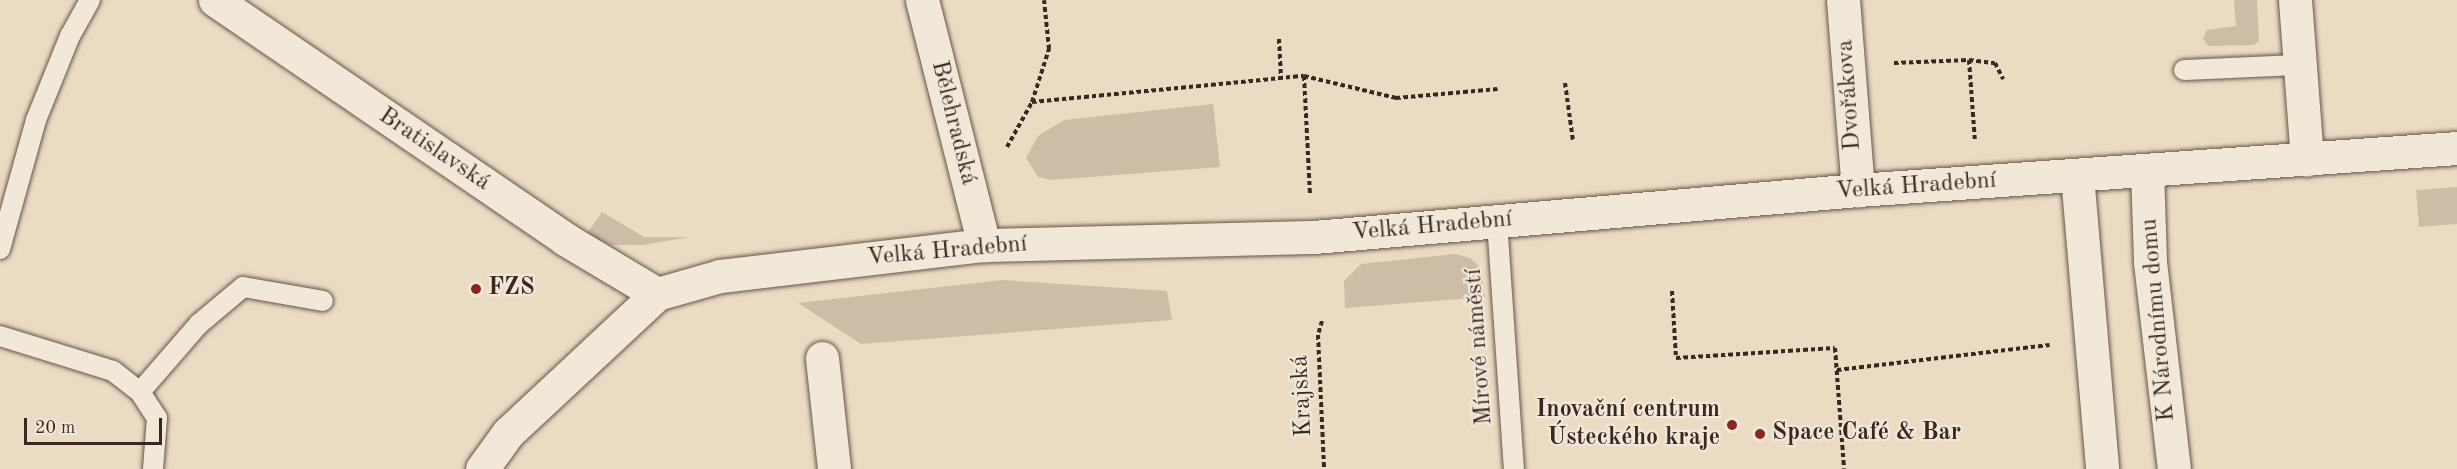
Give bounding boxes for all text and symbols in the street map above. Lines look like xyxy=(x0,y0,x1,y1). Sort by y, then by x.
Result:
street label: Dvořákova xyxy=(1832,39,1868,151)
street label: Bělehradská xyxy=(924,58,982,188)
street label: Bratislavská xyxy=(373,102,495,198)
street label: Velká Hradební xyxy=(1835,167,1997,207)
street label: Velká Hradební xyxy=(1351,206,1513,248)
street label: K Národnímu domu xyxy=(2136,217,2182,423)
street label: Velká Hradební xyxy=(866,231,1028,273)
street label: Mírové náměstí xyxy=(1460,268,1500,426)
place label: FZS xyxy=(488,275,535,303)
marker: FZS xyxy=(469,282,483,296)
street label: Krajská xyxy=(1286,354,1320,438)
place label: Inovační centrum Ústeckého kraje xyxy=(1536,397,1720,453)
scale bar xyxy=(27,406,165,444)
marker: Inovační centrum Ústeckého kraje xyxy=(1725,418,1739,432)
text: 20 m xyxy=(35,419,75,437)
place label: Space Café & Bar xyxy=(1772,420,1961,448)
marker: Space Café & Bar xyxy=(1753,427,1767,441)

